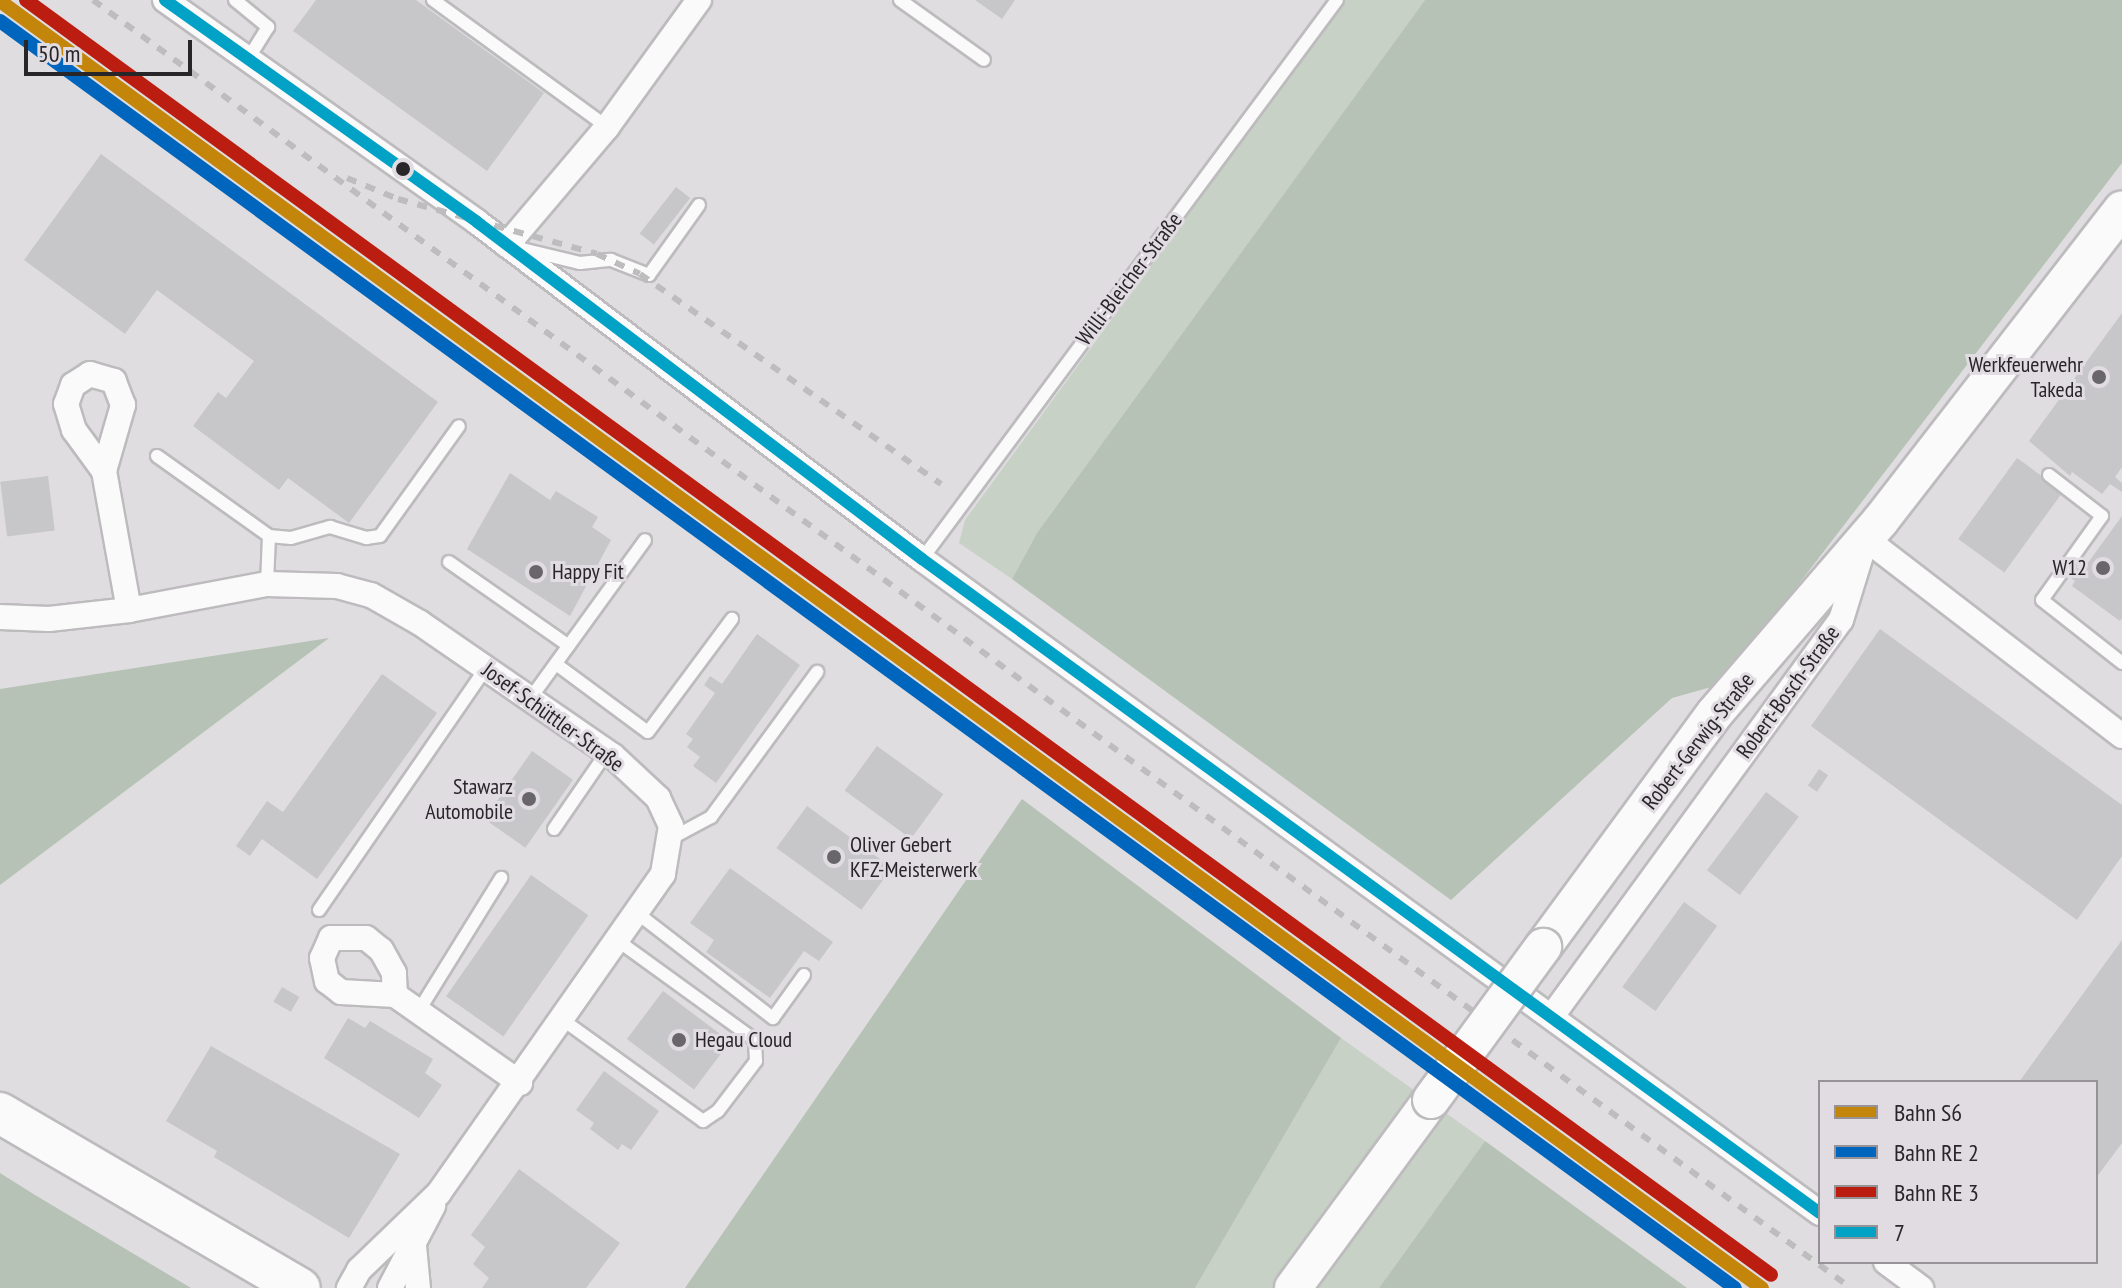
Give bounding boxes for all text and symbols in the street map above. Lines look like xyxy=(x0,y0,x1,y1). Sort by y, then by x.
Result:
scale bar xyxy=(28,24,196,74)
text: 50 m xyxy=(38,38,80,69)
unlabelled marker xyxy=(395,161,411,177)
street label: Willi-Bleicher-Straße xyxy=(1070,207,1188,351)
place label: Werkfeuerwehr Takeda xyxy=(1969,351,2083,402)
marker: Werkfeuerwehr Takeda xyxy=(2090,368,2108,386)
place label: W12 xyxy=(2052,555,2087,581)
place label: Happy Fit xyxy=(552,559,624,585)
marker: W12 xyxy=(2094,559,2112,577)
marker: Happy Fit xyxy=(527,563,545,581)
street label: Robert-Bosch-Straße xyxy=(1731,620,1845,764)
street label: Josef-Schüttler-Straße xyxy=(477,657,629,777)
street label: Robert-Gerwig-Straße xyxy=(1636,667,1760,815)
place label: Stawarz Automobile xyxy=(425,773,513,824)
marker: Stawarz Automobile xyxy=(520,790,538,808)
place label: Oliver Gebert KFZ-Meisterwerk xyxy=(850,831,977,882)
marker: Oliver Gebert KFZ-Meisterwerk xyxy=(825,848,843,866)
place label: Hegau Cloud xyxy=(695,1027,792,1053)
marker: Hegau Cloud xyxy=(670,1031,688,1049)
legend xyxy=(1818,1080,2098,1264)
text: Bahn S6 xyxy=(1894,1097,1962,1128)
text: Bahn RE 2 xyxy=(1894,1137,1979,1168)
text: Bahn RE 3 xyxy=(1894,1177,1979,1208)
text: 7 xyxy=(1894,1217,1905,1248)

